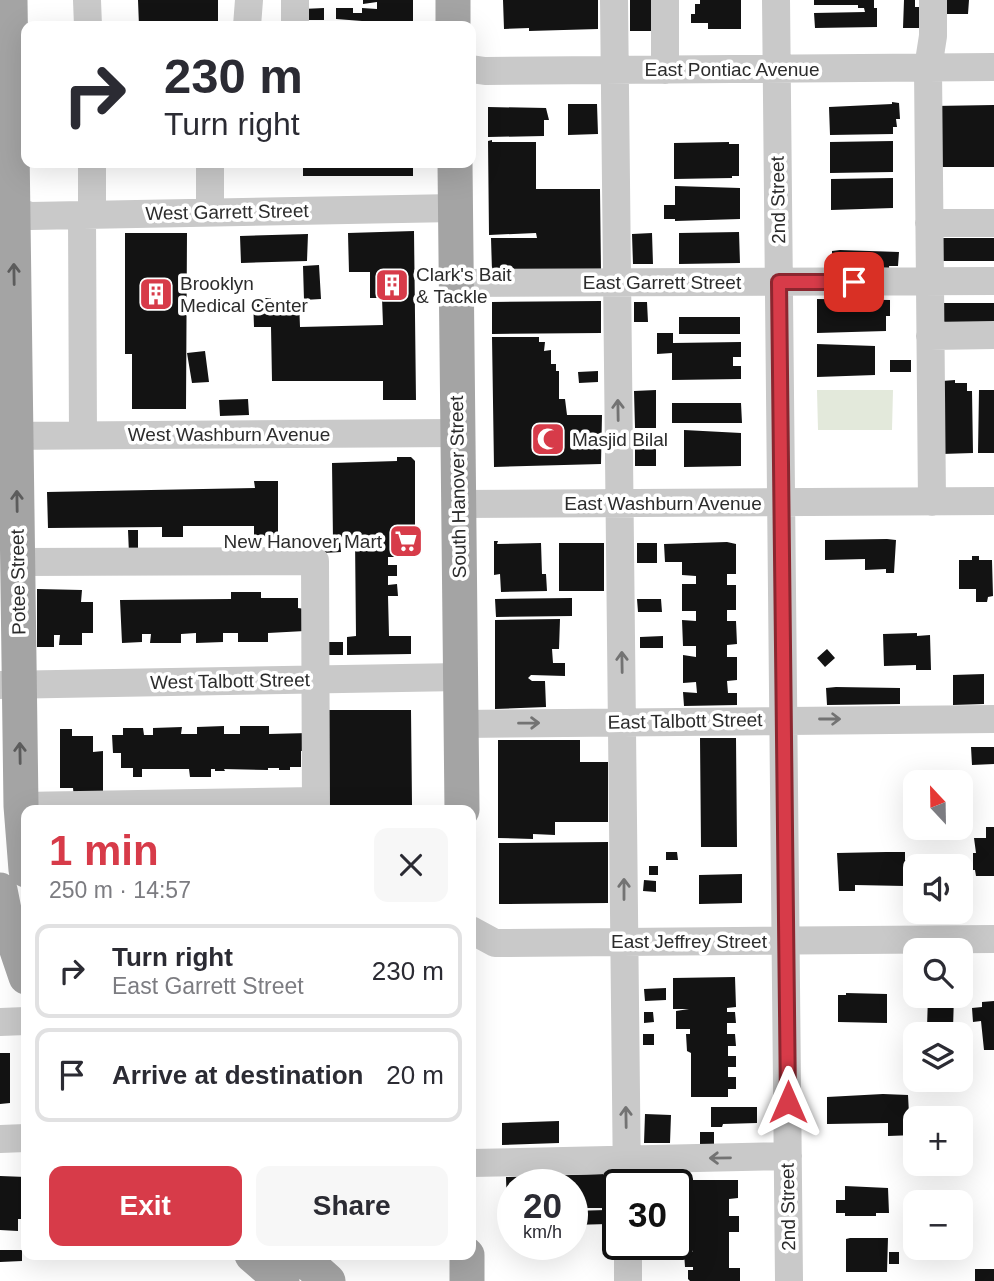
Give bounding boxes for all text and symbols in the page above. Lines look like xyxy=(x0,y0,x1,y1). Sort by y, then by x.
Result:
icon: right xyxy=(49,49,140,140)
text: 230 m xyxy=(164,49,303,103)
street label: East Pontiac Avenue xyxy=(645,59,820,80)
text: Turn right xyxy=(164,106,300,142)
street label: 2nd Street xyxy=(767,155,789,244)
street label: West Garrett Street xyxy=(145,200,310,224)
pin xyxy=(824,252,884,312)
one-way arrow xyxy=(7,262,20,285)
icon: arrive xyxy=(835,263,873,301)
place label: Clark's Bait & Tackle xyxy=(416,264,512,307)
building icon: Clark's Bait & Tackle xyxy=(373,266,411,304)
street label: East Garrett Street xyxy=(583,272,742,293)
place label: Brooklyn Medical Center xyxy=(180,273,308,316)
building icon: Brooklyn Medical Center xyxy=(137,275,175,313)
street label: South Hanover Street xyxy=(446,395,470,579)
one-way arrow xyxy=(611,398,624,421)
mosque icon: Masjid Bilal xyxy=(529,420,567,458)
street label: West Washburn Avenue xyxy=(128,424,330,445)
place label: Masjid Bilal xyxy=(572,429,668,450)
one-way arrow xyxy=(10,490,24,513)
street label: East Washburn Avenue xyxy=(564,493,762,514)
supermarket icon: New Hanover Mart xyxy=(387,522,425,560)
street label: Potee Street xyxy=(7,528,29,635)
place label: New Hanover Mart xyxy=(224,531,383,552)
one-way arrow xyxy=(616,650,629,673)
street label: West Talbott Street xyxy=(150,669,311,693)
street label: East Talbott Street xyxy=(607,709,763,733)
one-way arrow xyxy=(818,712,841,726)
one-way arrow xyxy=(517,717,540,730)
one-way arrow xyxy=(13,742,27,765)
north arrow xyxy=(903,770,973,840)
map controls xyxy=(903,770,973,1260)
text: 1 min xyxy=(49,827,159,874)
button: close xyxy=(374,828,448,902)
button: sound xyxy=(903,854,973,924)
text: 250 m · 14:57 xyxy=(49,877,191,903)
one-way arrow xyxy=(617,878,631,901)
street label: East Jeffrey Street xyxy=(611,931,768,952)
button: search xyxy=(903,938,973,1008)
text: Turn right xyxy=(112,942,233,972)
icon: right xyxy=(53,952,91,990)
text: 230 m xyxy=(372,956,444,986)
text: East Garrett Street xyxy=(112,973,304,999)
button: layers xyxy=(903,1022,973,1092)
icon: arrive xyxy=(53,1056,91,1094)
text: Arrive at destination xyxy=(112,1060,363,1090)
text: 20 m xyxy=(386,1060,444,1090)
position arrow xyxy=(751,1065,825,1139)
one-way arrow xyxy=(619,1105,633,1128)
button: + xyxy=(903,1106,973,1176)
one-way arrow xyxy=(708,1151,731,1164)
street label: 2nd Street xyxy=(777,1162,799,1251)
button: Exit xyxy=(49,1166,242,1246)
button: Share xyxy=(256,1166,448,1246)
speed limit sign: 30 xyxy=(602,1169,693,1260)
text: 20 xyxy=(523,1186,562,1225)
button: − xyxy=(903,1190,973,1260)
text: km/h xyxy=(523,1222,562,1242)

